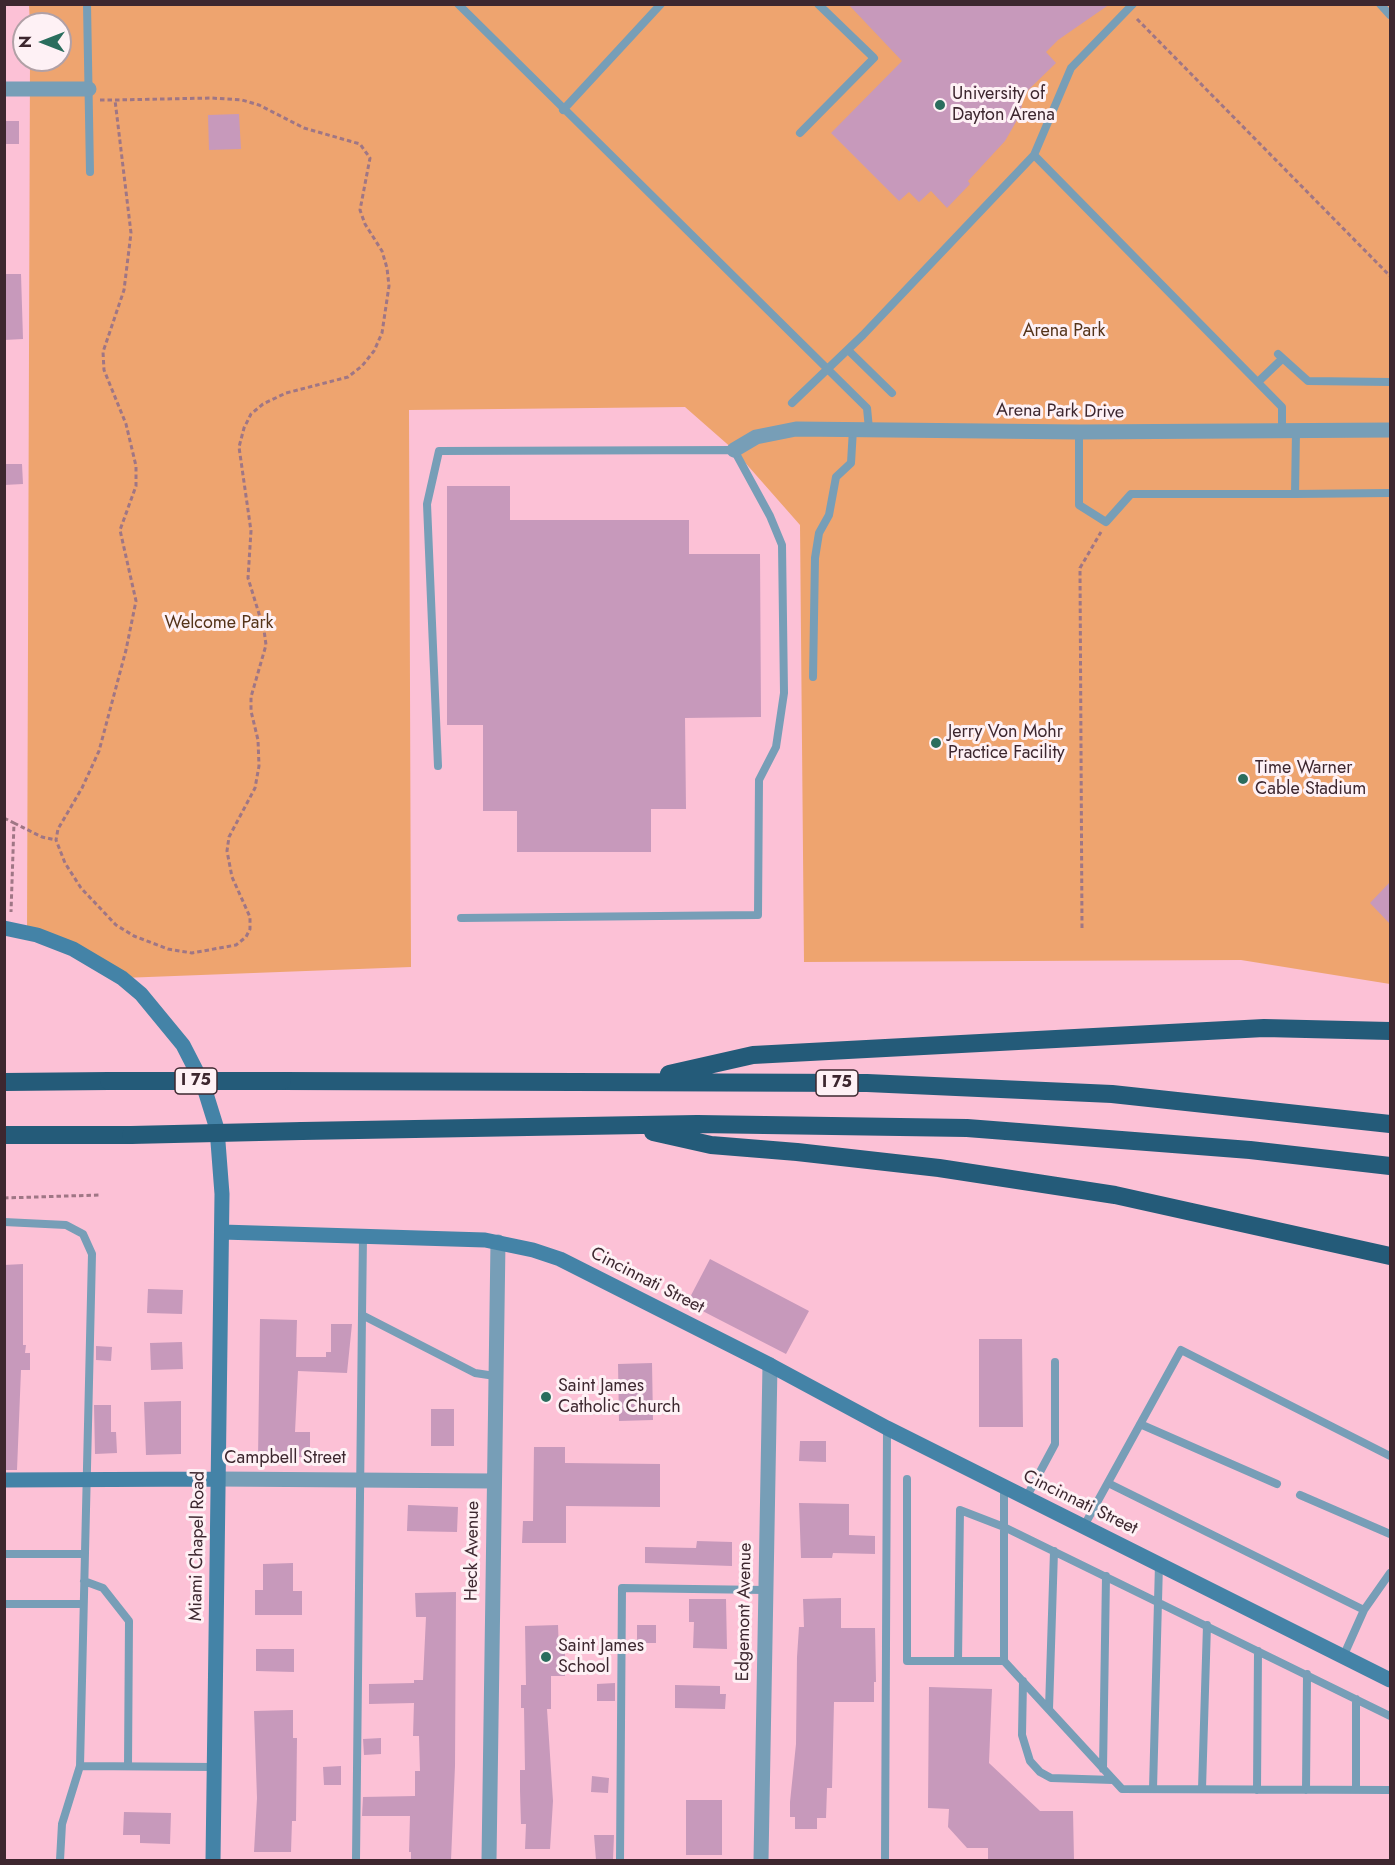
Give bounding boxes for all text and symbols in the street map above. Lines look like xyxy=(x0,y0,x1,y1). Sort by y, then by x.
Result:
north arrow xyxy=(12,12,72,72)
text: N xyxy=(14,36,37,48)
place label: University of Dayton Arena xyxy=(952,84,1055,127)
marker: University of Dayton Arena xyxy=(933,98,947,112)
park label: Arena Park xyxy=(1023,321,1105,343)
street label: Arena Park Drive xyxy=(996,400,1124,424)
park label: Welcome Park xyxy=(164,613,274,635)
place label: Jerry Von Mohr Practice Facility xyxy=(948,722,1065,764)
marker: Jerry Von Mohr Practice Facility xyxy=(929,736,943,750)
place label: Time Warner Cable Stadium xyxy=(1255,758,1366,800)
marker: Time Warner Cable Stadium xyxy=(1236,772,1250,786)
road number: I 75 xyxy=(175,1068,217,1094)
road number: I 75 xyxy=(816,1070,858,1096)
street label: Cincinnati Street xyxy=(587,1243,707,1319)
place label: Saint James Catholic Church xyxy=(558,1376,681,1418)
marker: Saint James Catholic Church xyxy=(539,1390,553,1404)
street label: Campbell Street xyxy=(224,1448,346,1470)
street label: Cincinnati Street xyxy=(1019,1466,1141,1540)
street label: Miami Chapel Road xyxy=(186,1471,210,1621)
street label: Heck Avenue xyxy=(461,1501,485,1601)
street label: Edgemont Avenue xyxy=(733,1542,757,1682)
place label: Saint James School xyxy=(558,1636,644,1678)
marker: Saint James School xyxy=(539,1650,553,1664)

